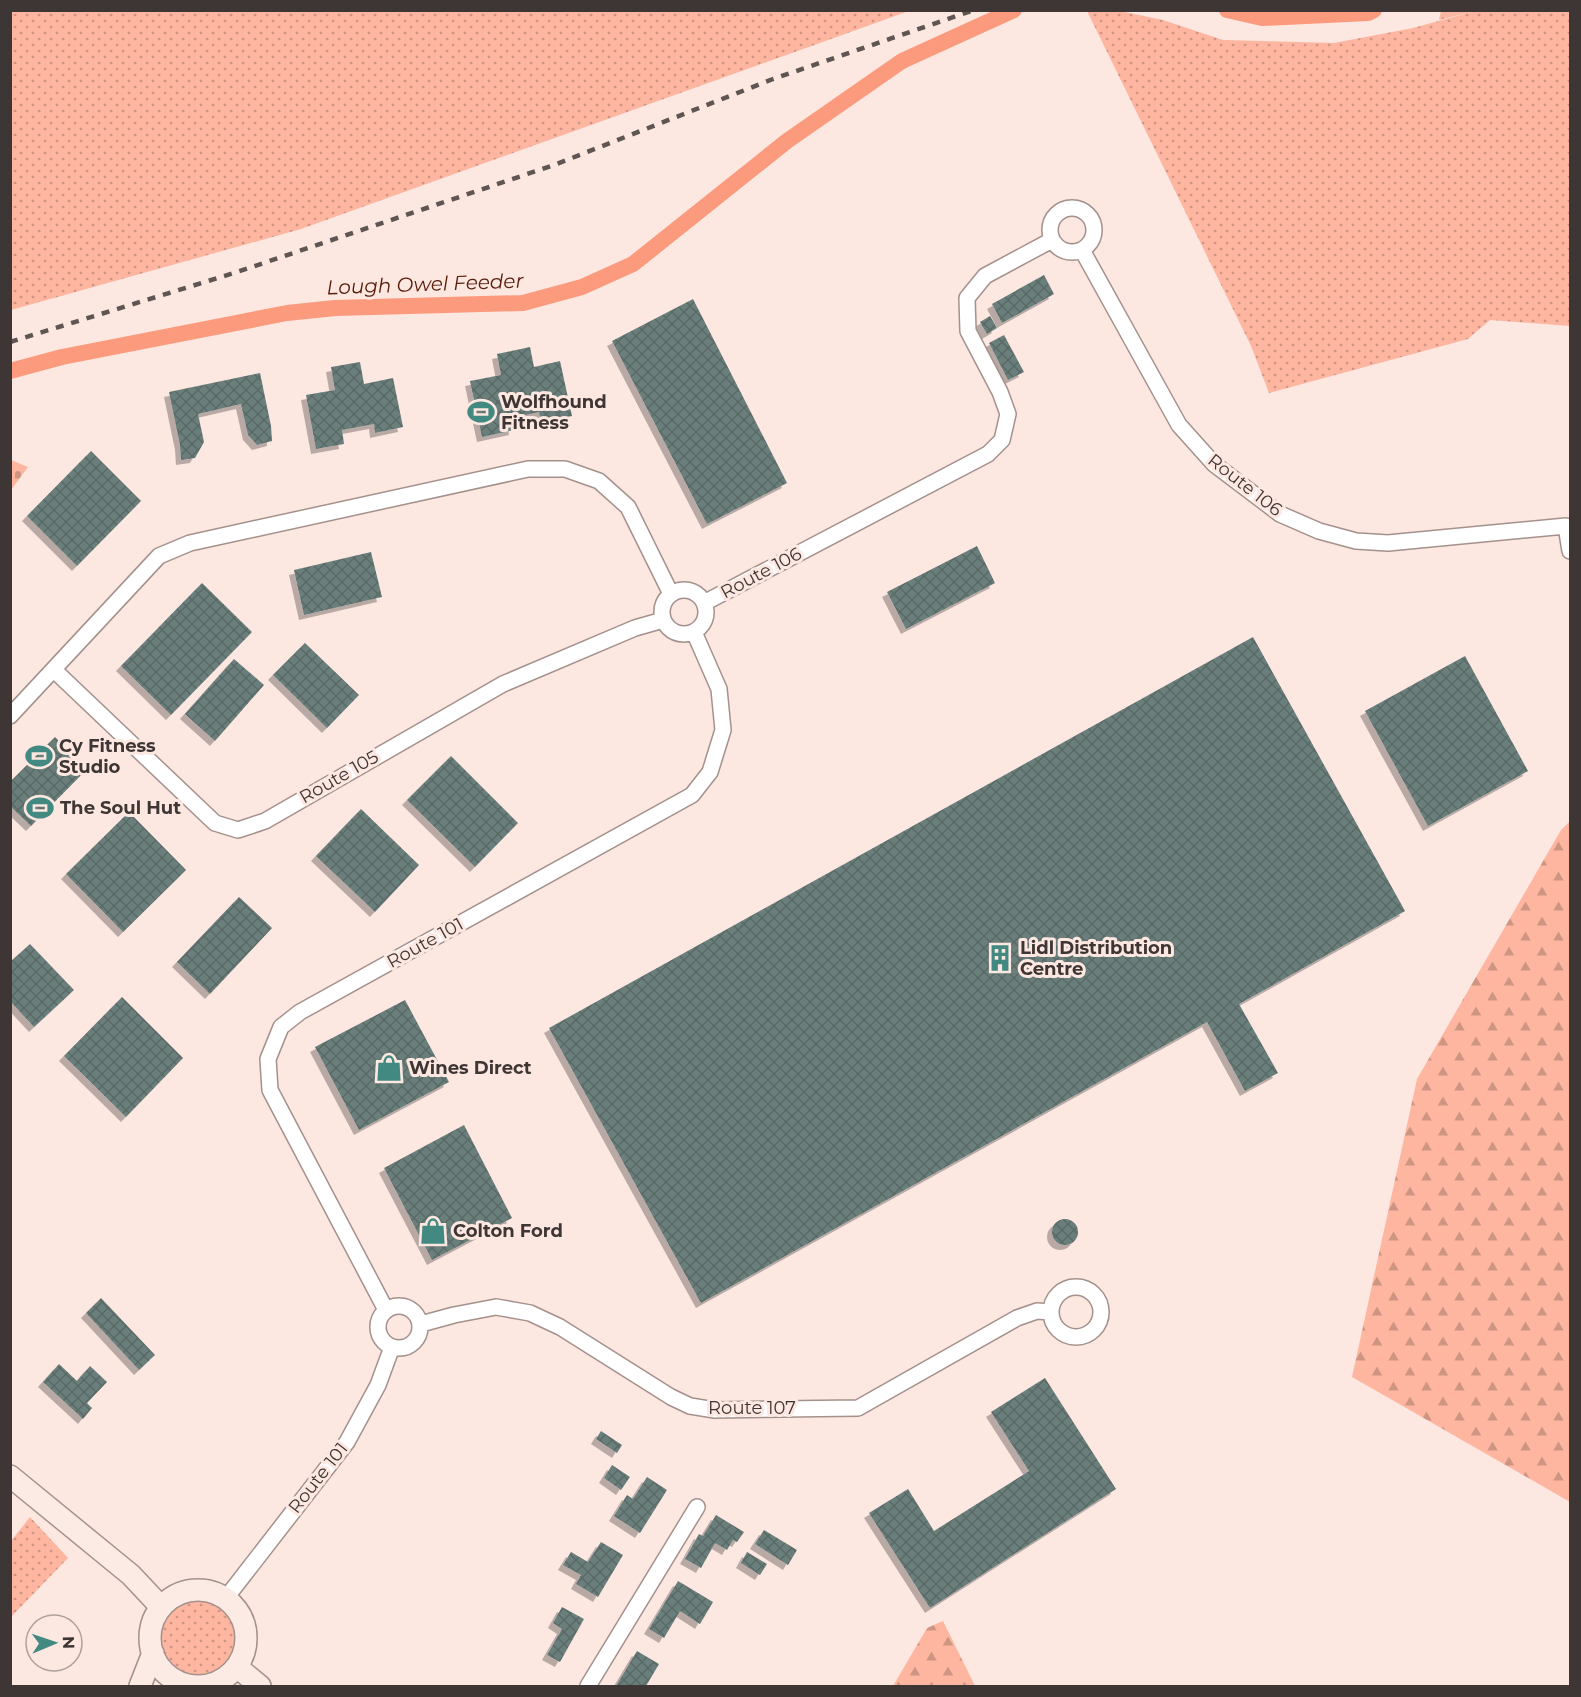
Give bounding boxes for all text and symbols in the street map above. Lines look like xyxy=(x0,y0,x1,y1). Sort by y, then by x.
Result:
water label: Lough Owel Feeder xyxy=(326,269,525,299)
place label: Wolfhound Fitness xyxy=(501,391,607,434)
sports icon: Wolfhound Fitness xyxy=(466,397,496,427)
street label: Route 106 xyxy=(1203,449,1287,521)
street label: Route 106 xyxy=(717,543,805,603)
place label: Cy Fitness Studio xyxy=(59,735,156,778)
sports icon: Cy Fitness Studio xyxy=(24,741,54,771)
street label: Route 105 xyxy=(296,746,382,808)
sports icon: The Soul Hut xyxy=(25,793,55,823)
place label: The Soul Hut xyxy=(60,797,181,819)
street label: Route 101 xyxy=(383,913,467,973)
place label: Lidl Distribution Centre xyxy=(1020,937,1172,980)
building icon: Lidl Distribution Centre xyxy=(985,943,1015,973)
shop icon: Wines Direct xyxy=(374,1053,404,1083)
place label: Wines Direct xyxy=(409,1057,532,1079)
shop icon: Colton Ford xyxy=(418,1216,448,1246)
place label: Colton Ford xyxy=(453,1220,563,1242)
street label: Route 107 xyxy=(708,1397,796,1419)
street label: Route 101 xyxy=(284,1438,352,1518)
north arrow xyxy=(24,1613,84,1673)
text: N xyxy=(59,1636,78,1649)

